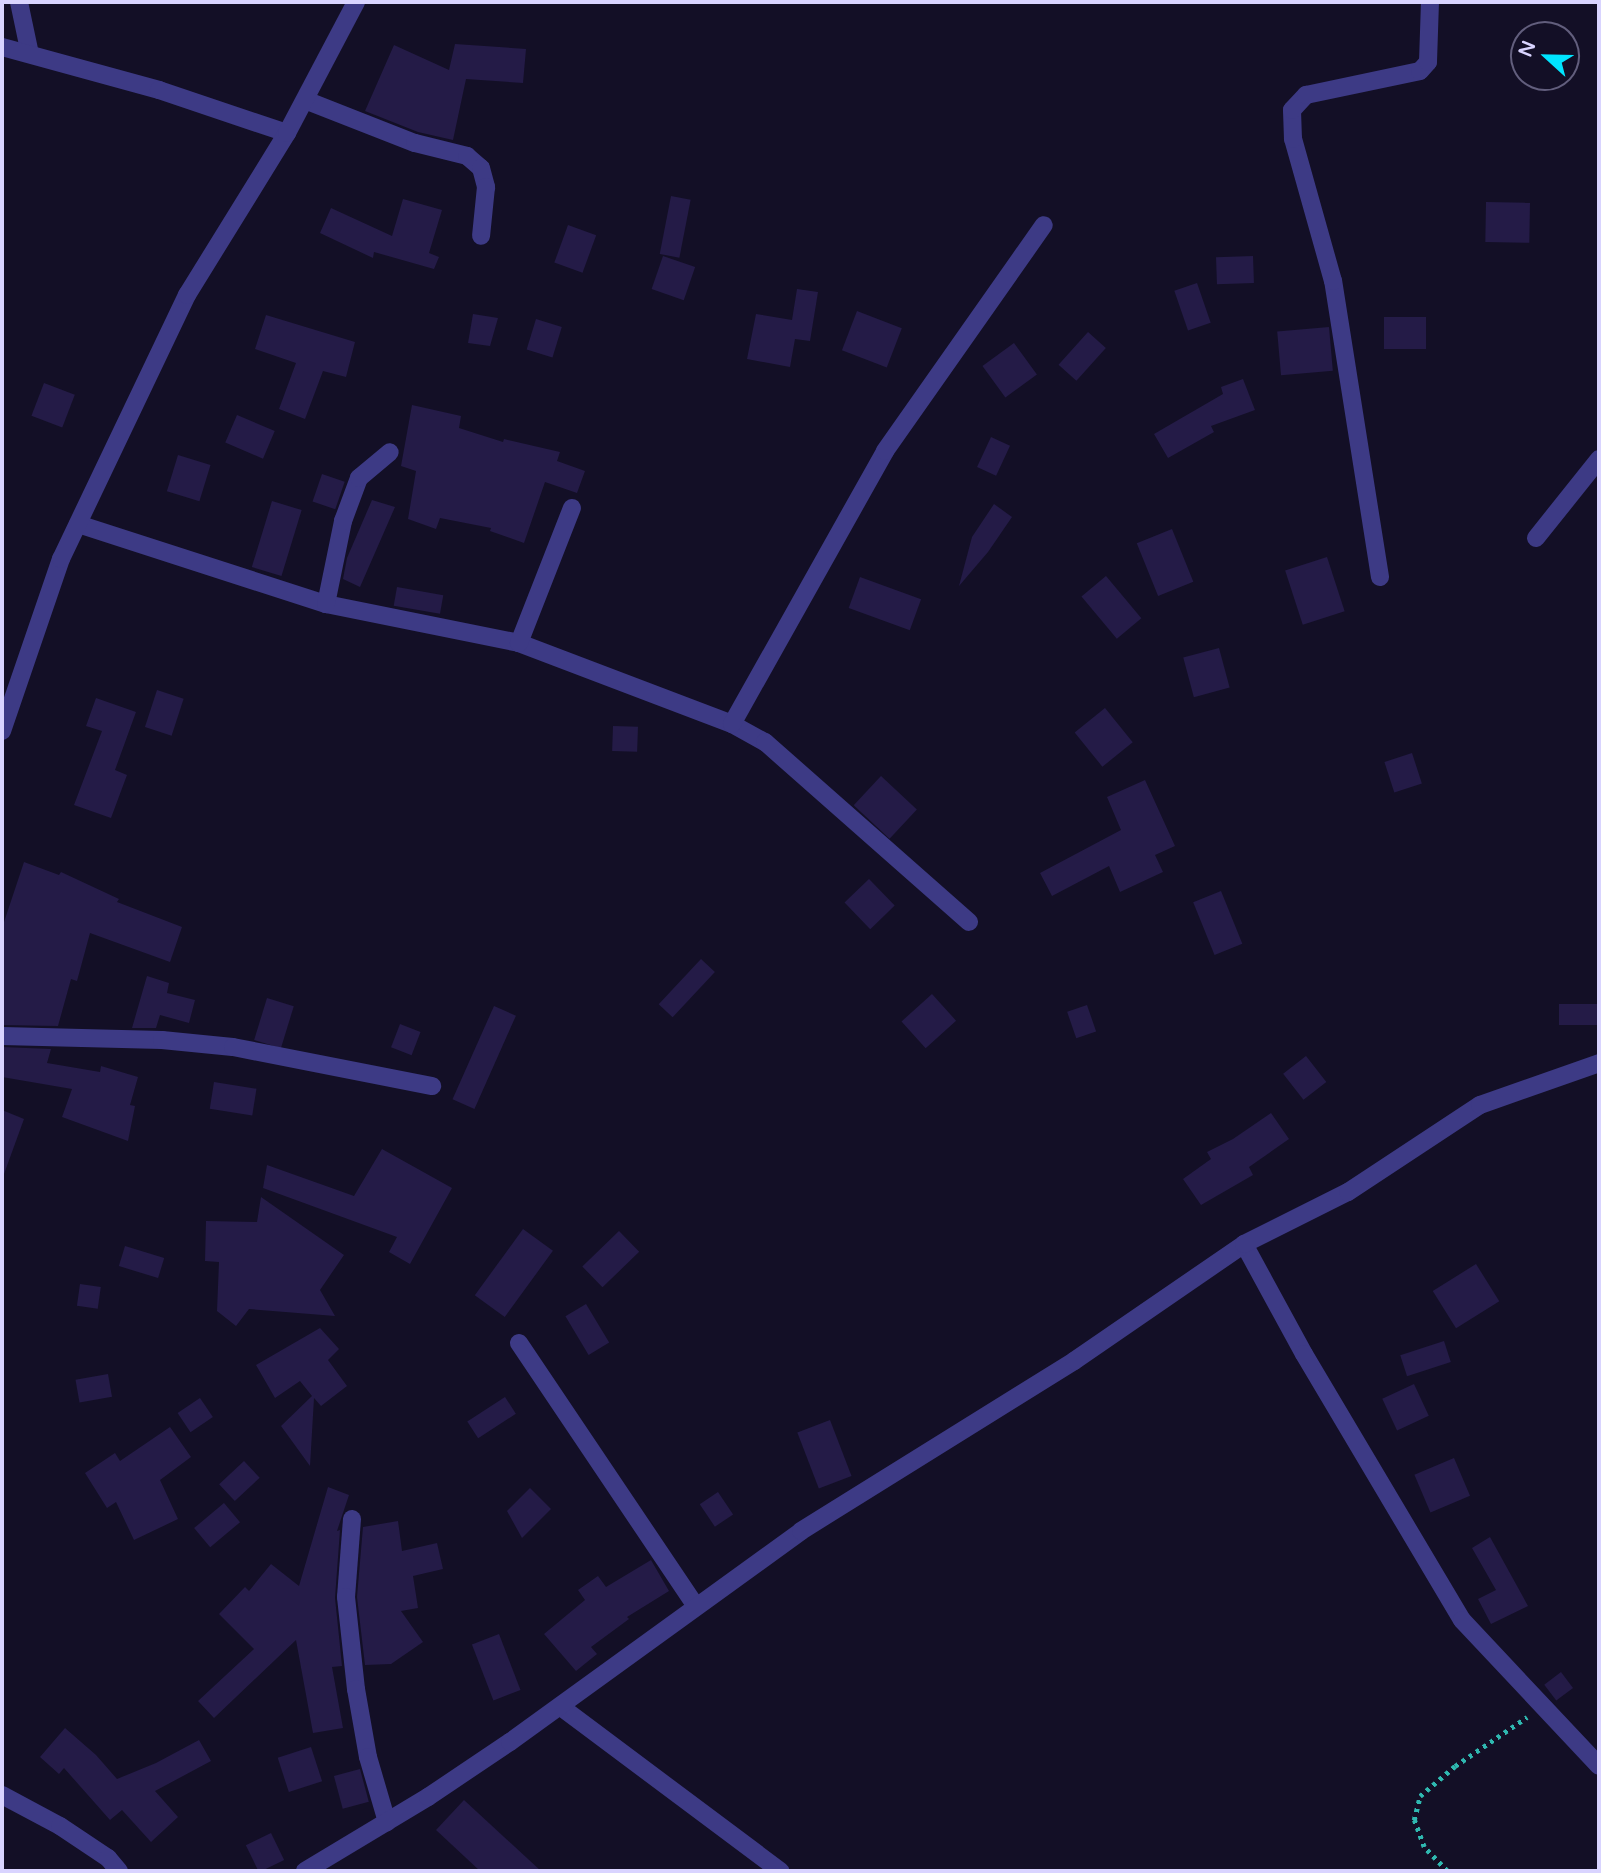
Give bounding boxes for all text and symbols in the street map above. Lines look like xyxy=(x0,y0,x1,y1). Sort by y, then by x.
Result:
north arrow xyxy=(1510,21,1580,91)
text: N xyxy=(1514,38,1540,60)

